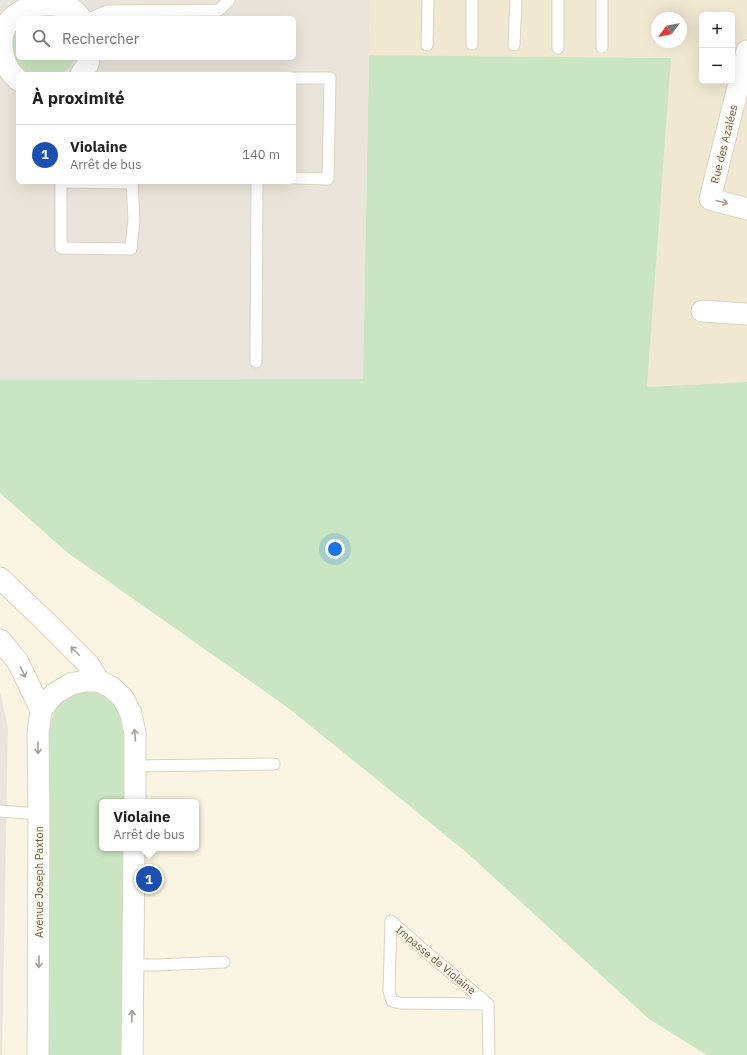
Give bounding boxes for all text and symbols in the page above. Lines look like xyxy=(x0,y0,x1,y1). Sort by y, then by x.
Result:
north arrow xyxy=(651,12,687,48)
map controls xyxy=(699,12,735,84)
button: + xyxy=(699,12,735,48)
search box xyxy=(16,16,296,60)
icon: search xyxy=(30,27,52,49)
text: Rechercher xyxy=(62,29,139,48)
button: − xyxy=(699,48,735,84)
text: À proximité xyxy=(32,87,125,109)
street label: Rue des Azalées xyxy=(707,103,741,185)
text: Violaine xyxy=(70,137,127,156)
text: 1 xyxy=(41,146,49,163)
text: 140 m xyxy=(242,146,280,163)
text: Arrêt de bus xyxy=(70,156,142,173)
one-way arrow xyxy=(715,199,728,206)
your location xyxy=(325,539,345,559)
one-way arrow xyxy=(70,646,80,655)
one-way arrow xyxy=(20,665,27,677)
one-way arrow xyxy=(131,729,138,742)
one-way arrow xyxy=(35,741,42,754)
popup xyxy=(99,799,199,851)
text: Violaine xyxy=(113,807,170,826)
street label: Avenue Joseph Paxton xyxy=(32,826,46,938)
text: Arrêt de bus xyxy=(113,826,185,843)
pin: 1 xyxy=(136,864,162,894)
street label: Impasse de Violaine xyxy=(393,922,479,998)
one-way arrow xyxy=(35,955,43,968)
one-way arrow xyxy=(128,1010,136,1023)

